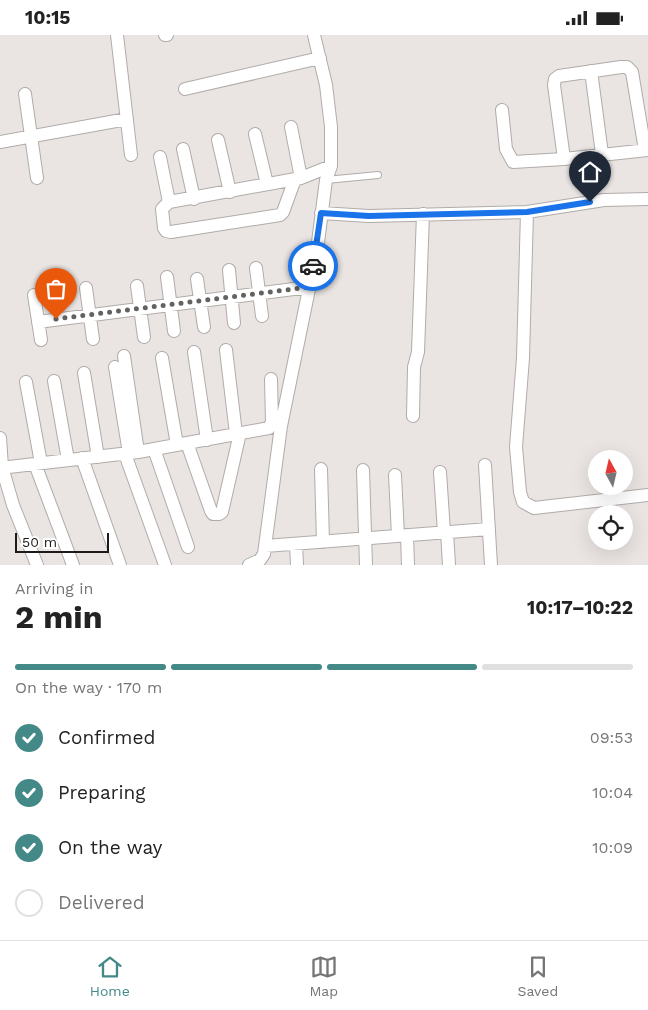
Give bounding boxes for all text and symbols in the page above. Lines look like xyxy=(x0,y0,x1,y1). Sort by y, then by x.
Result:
text: 10:15 xyxy=(25,6,70,29)
pin xyxy=(569,151,611,202)
icon: home xyxy=(576,158,604,186)
courier xyxy=(288,241,338,291)
icon: car xyxy=(299,252,327,280)
pin xyxy=(35,268,77,319)
icon: bag xyxy=(42,275,70,303)
north arrow xyxy=(588,450,632,495)
map controls xyxy=(588,450,633,550)
button: locate xyxy=(588,505,633,550)
scale bar xyxy=(15,530,109,553)
text: 50 m xyxy=(22,534,57,550)
text: Arriving in xyxy=(15,579,93,598)
text: 10:17–10:22 xyxy=(527,596,633,619)
text: 2 min xyxy=(15,598,103,636)
text: On the way · 170 m xyxy=(15,678,162,697)
icon: check xyxy=(15,724,43,752)
text: Confirmed xyxy=(58,726,155,749)
text: 09:53 xyxy=(590,728,633,747)
icon: check xyxy=(15,779,43,807)
text: Preparing xyxy=(58,781,145,804)
text: 10:04 xyxy=(592,783,633,802)
icon: check xyxy=(15,834,43,862)
text: On the way xyxy=(58,836,162,859)
text: 10:09 xyxy=(592,838,633,857)
text: Delivered xyxy=(58,891,145,914)
tab: Home xyxy=(90,953,130,999)
tab: Map xyxy=(309,953,338,999)
tab: Saved xyxy=(518,953,558,999)

